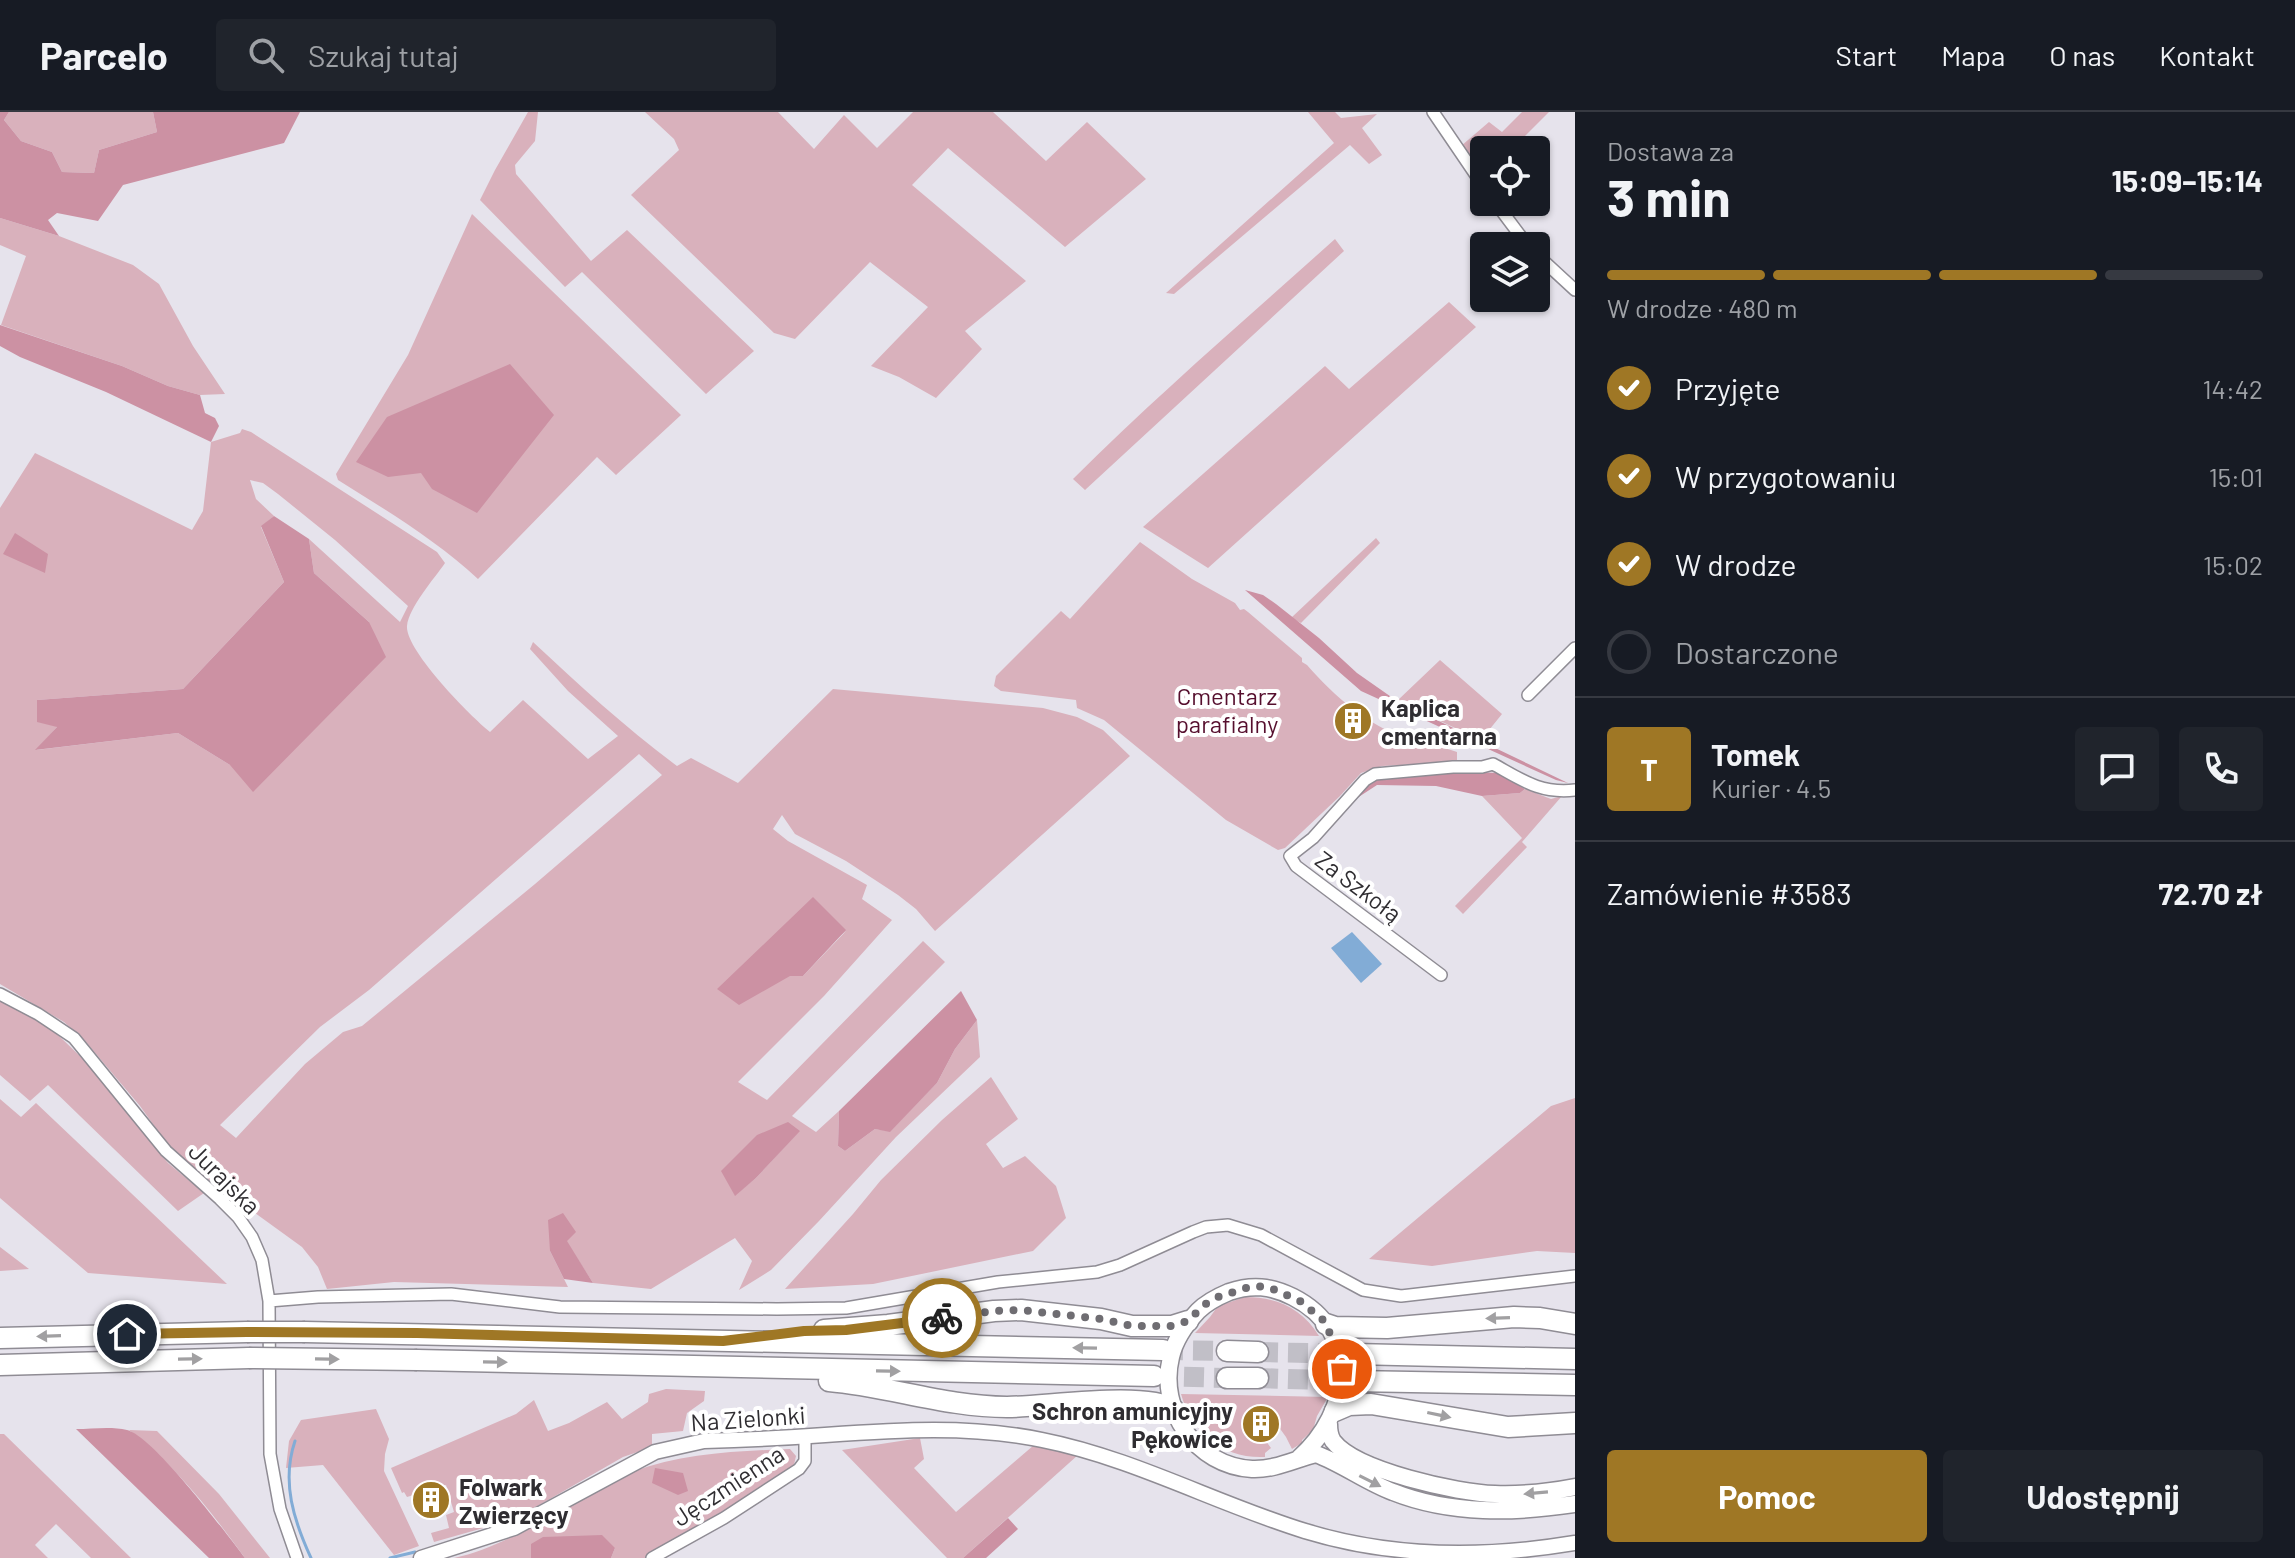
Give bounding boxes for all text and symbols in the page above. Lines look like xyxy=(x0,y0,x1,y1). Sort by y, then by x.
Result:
search box xyxy=(216,19,776,91)
text: Parcelo xyxy=(40,32,168,78)
icon: search xyxy=(244,33,288,77)
text: Szukaj tutaj xyxy=(308,37,459,73)
text: Start xyxy=(1836,38,1897,72)
text: Mapa xyxy=(1941,38,2005,72)
text: O nas xyxy=(2049,38,2115,72)
text: Kontakt xyxy=(2159,38,2255,72)
text: Dostawa za xyxy=(1607,135,1734,166)
map controls xyxy=(1470,136,1550,312)
button: locate xyxy=(1470,136,1550,216)
text: 15:09–15:14 xyxy=(2112,162,2263,198)
text: 3 min xyxy=(1607,165,1731,227)
button: layers xyxy=(1470,232,1550,312)
text: W drodze · 480 m xyxy=(1607,292,1797,323)
icon: check xyxy=(1607,366,1651,410)
text: Przyjęte xyxy=(1675,370,1781,406)
text: 14:42 xyxy=(2202,373,2263,404)
icon: check xyxy=(1607,454,1651,498)
text: W przygotowaniu xyxy=(1675,458,1896,494)
text: 15:01 xyxy=(2209,461,2263,492)
icon: check xyxy=(1607,542,1651,586)
text: W drodze xyxy=(1675,546,1797,582)
text: 15:02 xyxy=(2203,549,2263,580)
text: Dostarczone xyxy=(1675,634,1839,670)
park label: Cmentarz parafialny xyxy=(1176,681,1278,738)
place label: Kaplica cmentarna xyxy=(1381,693,1497,750)
building icon: Kaplica cmentarna xyxy=(1332,700,1374,742)
button: chat xyxy=(2075,727,2159,811)
button: phone xyxy=(2179,727,2263,811)
text: Tomek xyxy=(1711,736,1800,772)
text: T xyxy=(1640,751,1658,787)
text: Kurier · 4.5 xyxy=(1711,772,1831,803)
street label: Za Szkołą xyxy=(1310,844,1408,928)
text: Zamówienie #3583 xyxy=(1607,875,1852,911)
text: 72.70 zł xyxy=(2158,875,2263,911)
street label: Jurajska xyxy=(183,1136,267,1220)
courier xyxy=(902,1278,982,1358)
icon: bike xyxy=(920,1296,964,1340)
pin xyxy=(93,1300,161,1368)
one-way arrow xyxy=(1485,1311,1510,1324)
icon: home xyxy=(105,1312,149,1356)
one-way arrow xyxy=(36,1330,61,1343)
pin xyxy=(1308,1335,1376,1403)
one-way arrow xyxy=(1072,1342,1097,1354)
icon: bag xyxy=(1320,1347,1364,1391)
one-way arrow xyxy=(178,1353,203,1365)
one-way arrow xyxy=(315,1353,340,1365)
one-way arrow xyxy=(483,1356,508,1368)
one-way arrow xyxy=(876,1364,901,1377)
place label: Schron amunicyjny Pękowice xyxy=(1032,1396,1233,1453)
street label: Na Zielonki xyxy=(690,1400,806,1436)
building icon: Schron amunicyjny Pękowice xyxy=(1240,1403,1282,1445)
one-way arrow xyxy=(1427,1409,1452,1422)
street label: Jęczmienna xyxy=(667,1438,789,1532)
button: Pomoc xyxy=(1607,1450,1927,1542)
button: Udostępnij xyxy=(1943,1450,2263,1542)
place label: Folwark Zwierzęcy xyxy=(459,1472,569,1529)
one-way arrow xyxy=(1359,1475,1382,1488)
building icon: Folwark Zwierzęcy xyxy=(410,1479,452,1521)
one-way arrow xyxy=(1523,1486,1548,1499)

